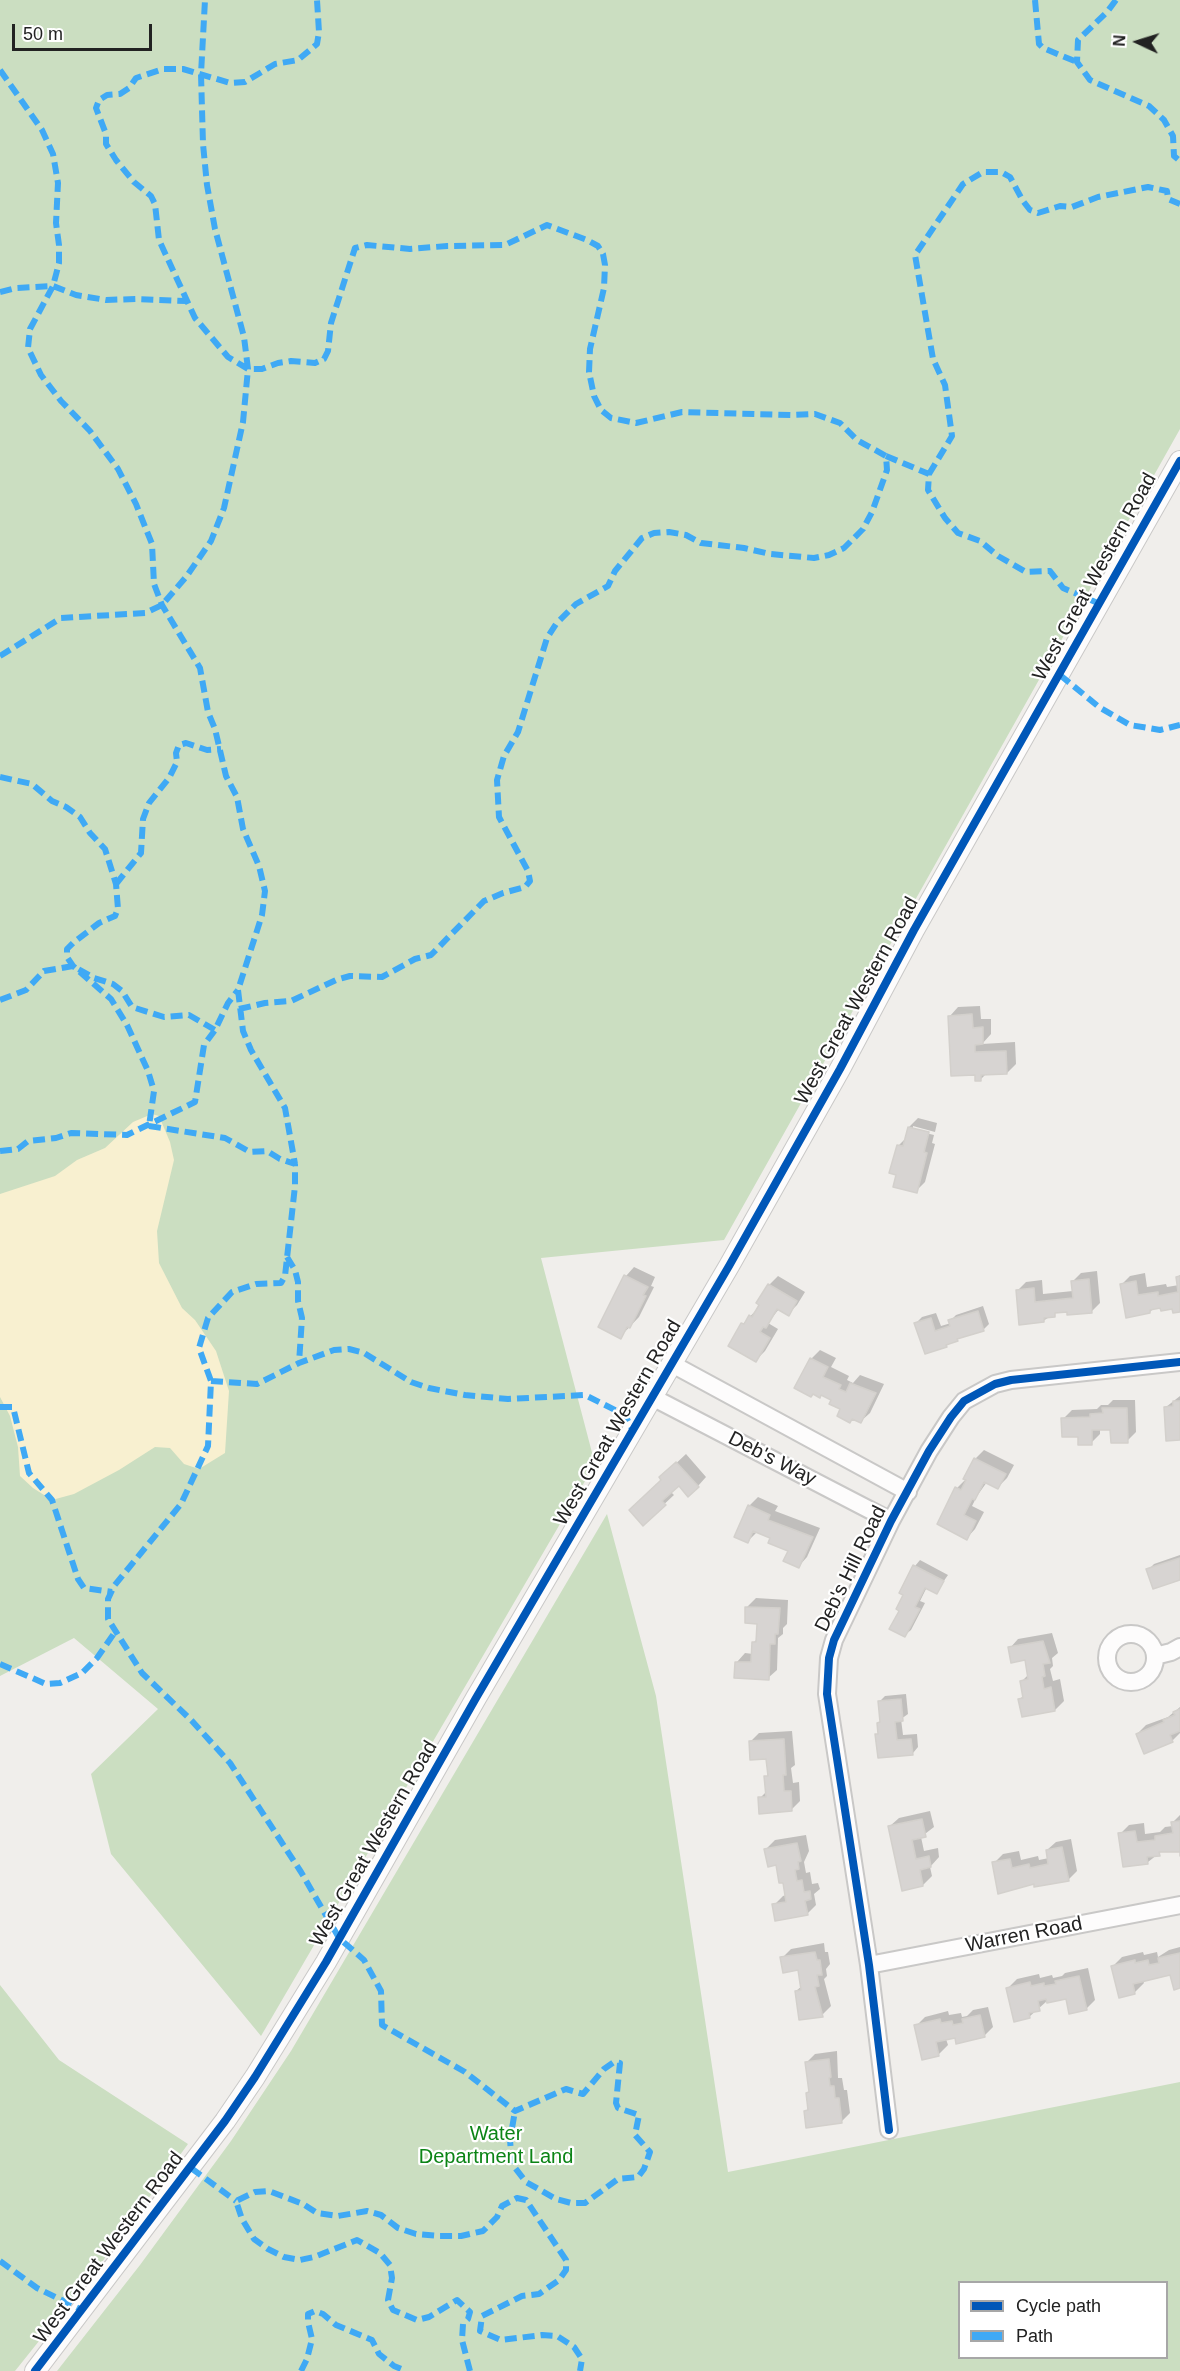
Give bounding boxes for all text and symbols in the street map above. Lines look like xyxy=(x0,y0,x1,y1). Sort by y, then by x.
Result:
scale bar xyxy=(15,12,154,50)
north arrow xyxy=(1108,12,1168,72)
text: 50 m xyxy=(23,24,63,44)
text: N xyxy=(1111,34,1128,47)
street label: West Great Western Road xyxy=(1028,469,1162,685)
street label: West Great Western Road xyxy=(790,893,924,1109)
street label: West Great Western Road xyxy=(549,1316,687,1530)
street label: Deb's Way xyxy=(724,1427,820,1491)
street label: Deb's Hill Road xyxy=(810,1502,892,1636)
street label: West Great Western Road xyxy=(305,1737,443,1951)
street label: Warren Road xyxy=(964,1912,1084,1958)
park label: Water Department Land xyxy=(419,2122,573,2169)
street label: West Great Western Road xyxy=(29,2147,189,2349)
legend xyxy=(958,2281,1168,2359)
text: Cycle path xyxy=(1016,2296,1101,2316)
text: Path xyxy=(1016,2326,1053,2346)

